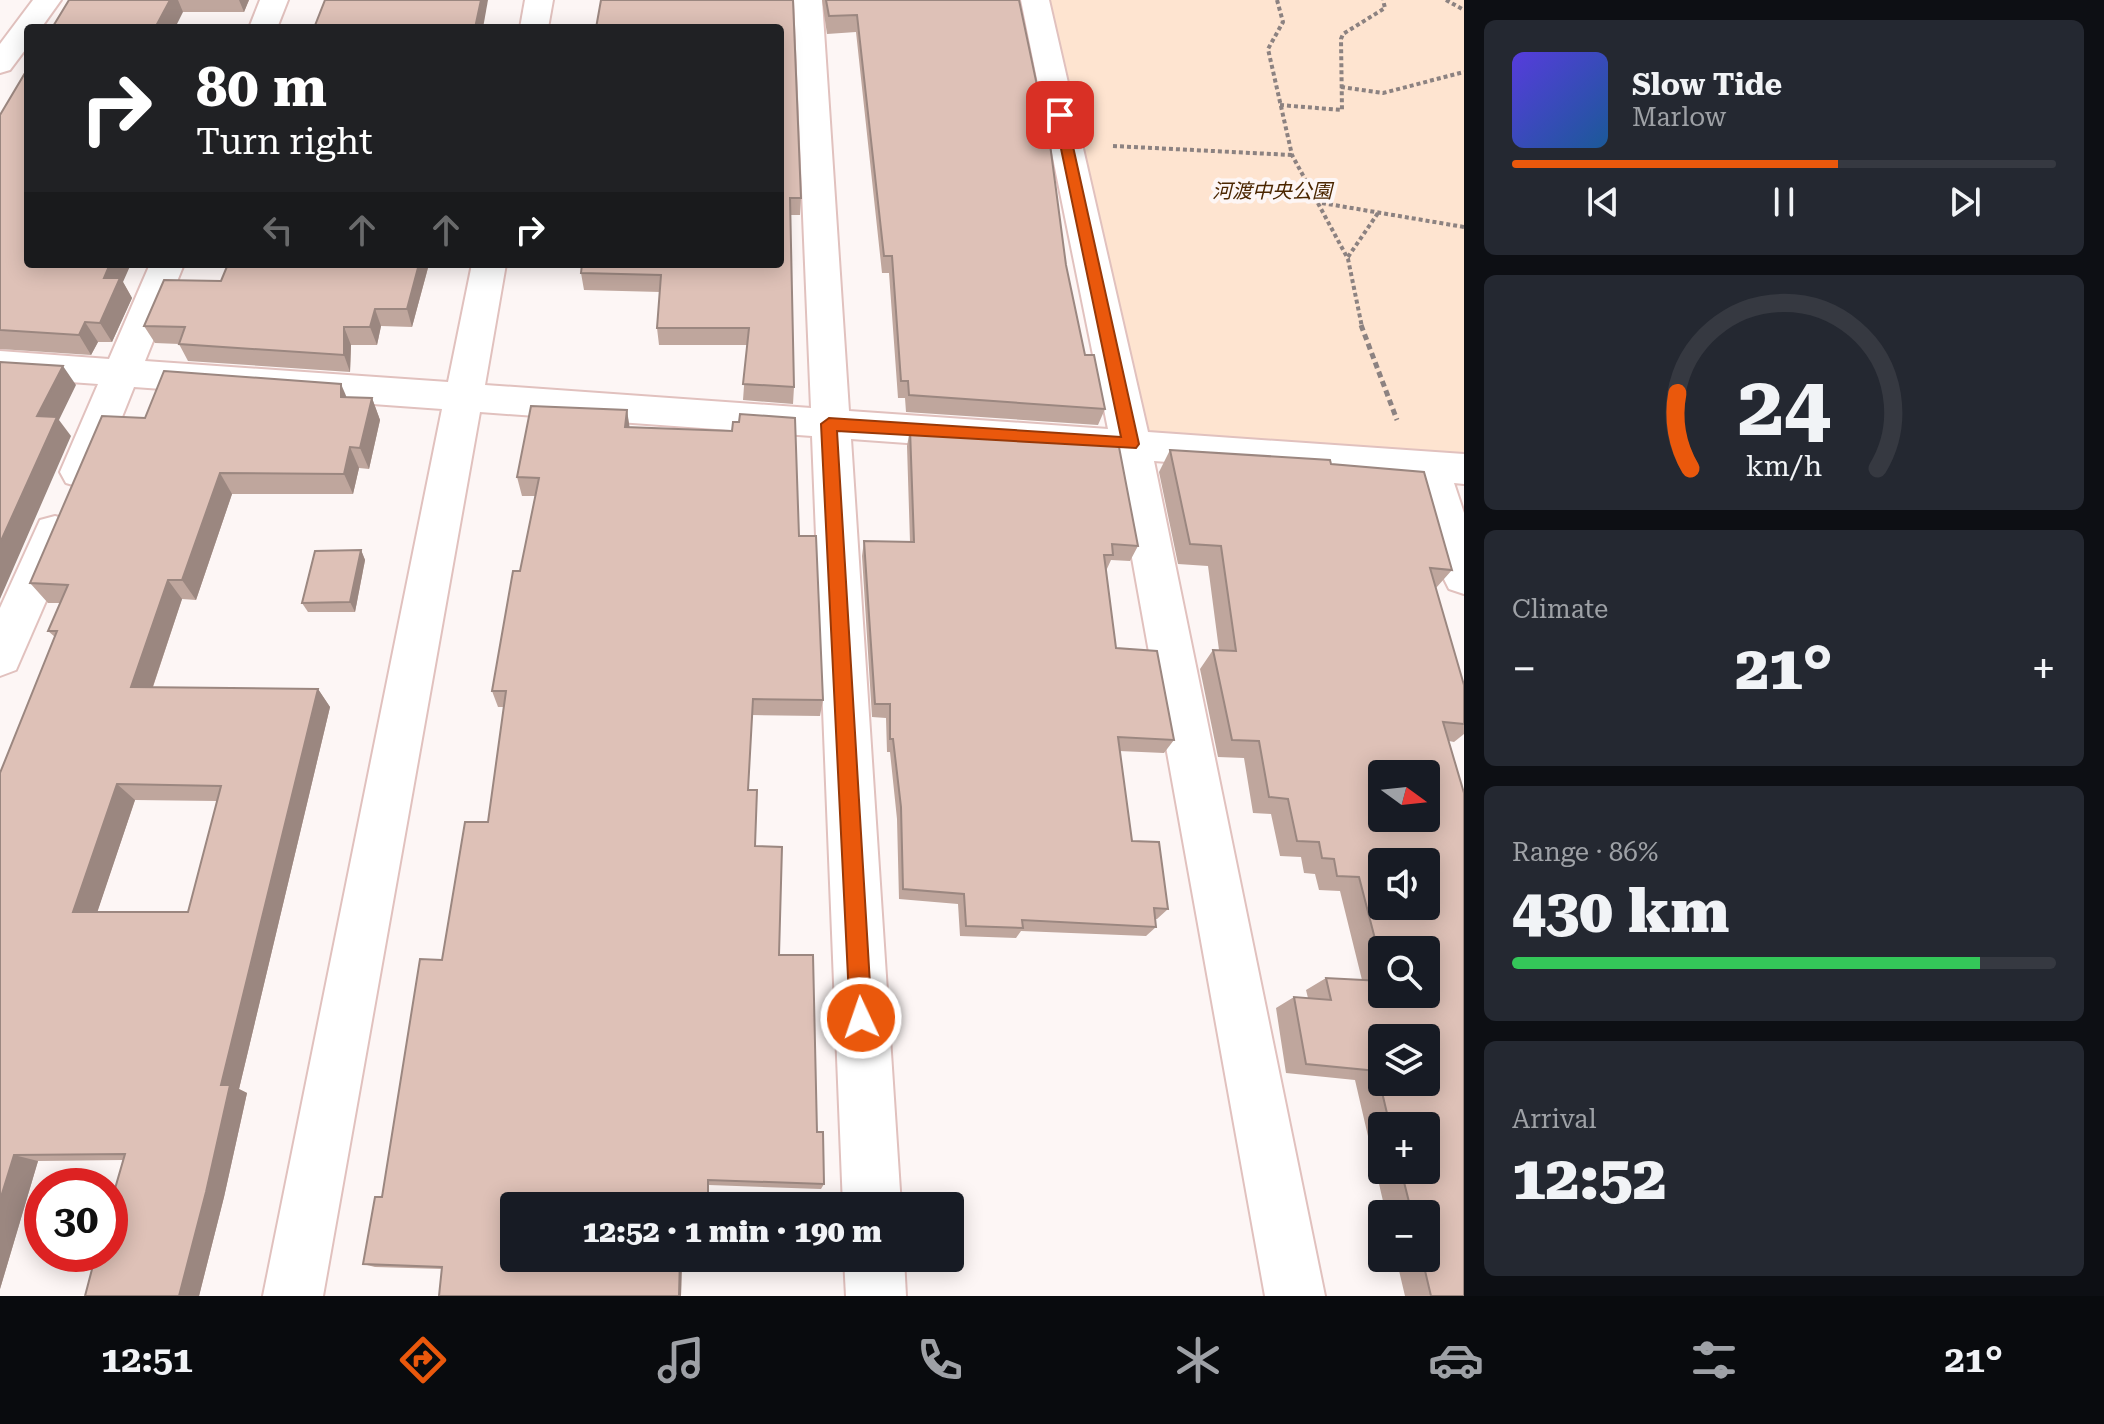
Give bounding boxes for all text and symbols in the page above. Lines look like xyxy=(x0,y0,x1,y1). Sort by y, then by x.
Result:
text: 80 m xyxy=(196,54,327,120)
icon: right xyxy=(64,56,168,160)
text: Slow Tide xyxy=(1632,67,1782,102)
pin xyxy=(1026,81,1094,149)
icon: arrive xyxy=(1038,93,1082,137)
text: Marlow xyxy=(1632,102,1726,132)
text: Turn right xyxy=(196,121,373,163)
park label: 河渡中央公園 xyxy=(1212,179,1335,203)
icon: previous xyxy=(1581,180,1625,224)
icon: pause xyxy=(1762,180,1806,224)
icon: next xyxy=(1943,180,1987,224)
icon: left xyxy=(256,208,300,252)
icon: ahead xyxy=(340,208,384,252)
icon: ahead xyxy=(424,208,468,252)
icon: right xyxy=(508,208,552,252)
text: 24 xyxy=(1737,357,1831,454)
text: km/h xyxy=(1746,449,1822,483)
text: Climate xyxy=(1512,594,1608,624)
text: 21° xyxy=(1735,633,1833,704)
text: − xyxy=(1512,643,1537,695)
text: + xyxy=(2031,643,2056,695)
north arrow xyxy=(1368,760,1440,832)
map controls xyxy=(1368,760,1440,1272)
text: Range · 86% xyxy=(1512,837,1658,867)
button: sound xyxy=(1368,848,1440,920)
text: 430 km xyxy=(1512,876,1729,947)
button: search xyxy=(1368,936,1440,1008)
position arrow xyxy=(819,976,903,1060)
button: layers xyxy=(1368,1024,1440,1096)
text: Arrival xyxy=(1512,1104,1597,1134)
button: + xyxy=(1368,1112,1440,1184)
text: 12:52 xyxy=(1512,1143,1666,1214)
speed limit sign: 30 xyxy=(24,1168,128,1272)
button: − xyxy=(1368,1200,1440,1272)
text: 12:52 · 1 min · 190 m xyxy=(582,1214,882,1249)
icon: directions xyxy=(395,1332,451,1388)
icon: music xyxy=(653,1332,709,1388)
icon: phone xyxy=(912,1332,968,1388)
icon: climate xyxy=(1170,1332,1226,1388)
icon: car xyxy=(1428,1332,1484,1388)
icon: filters xyxy=(1686,1332,1742,1388)
text: 12:51 xyxy=(101,1339,193,1381)
text: 21° xyxy=(1945,1339,2003,1381)

